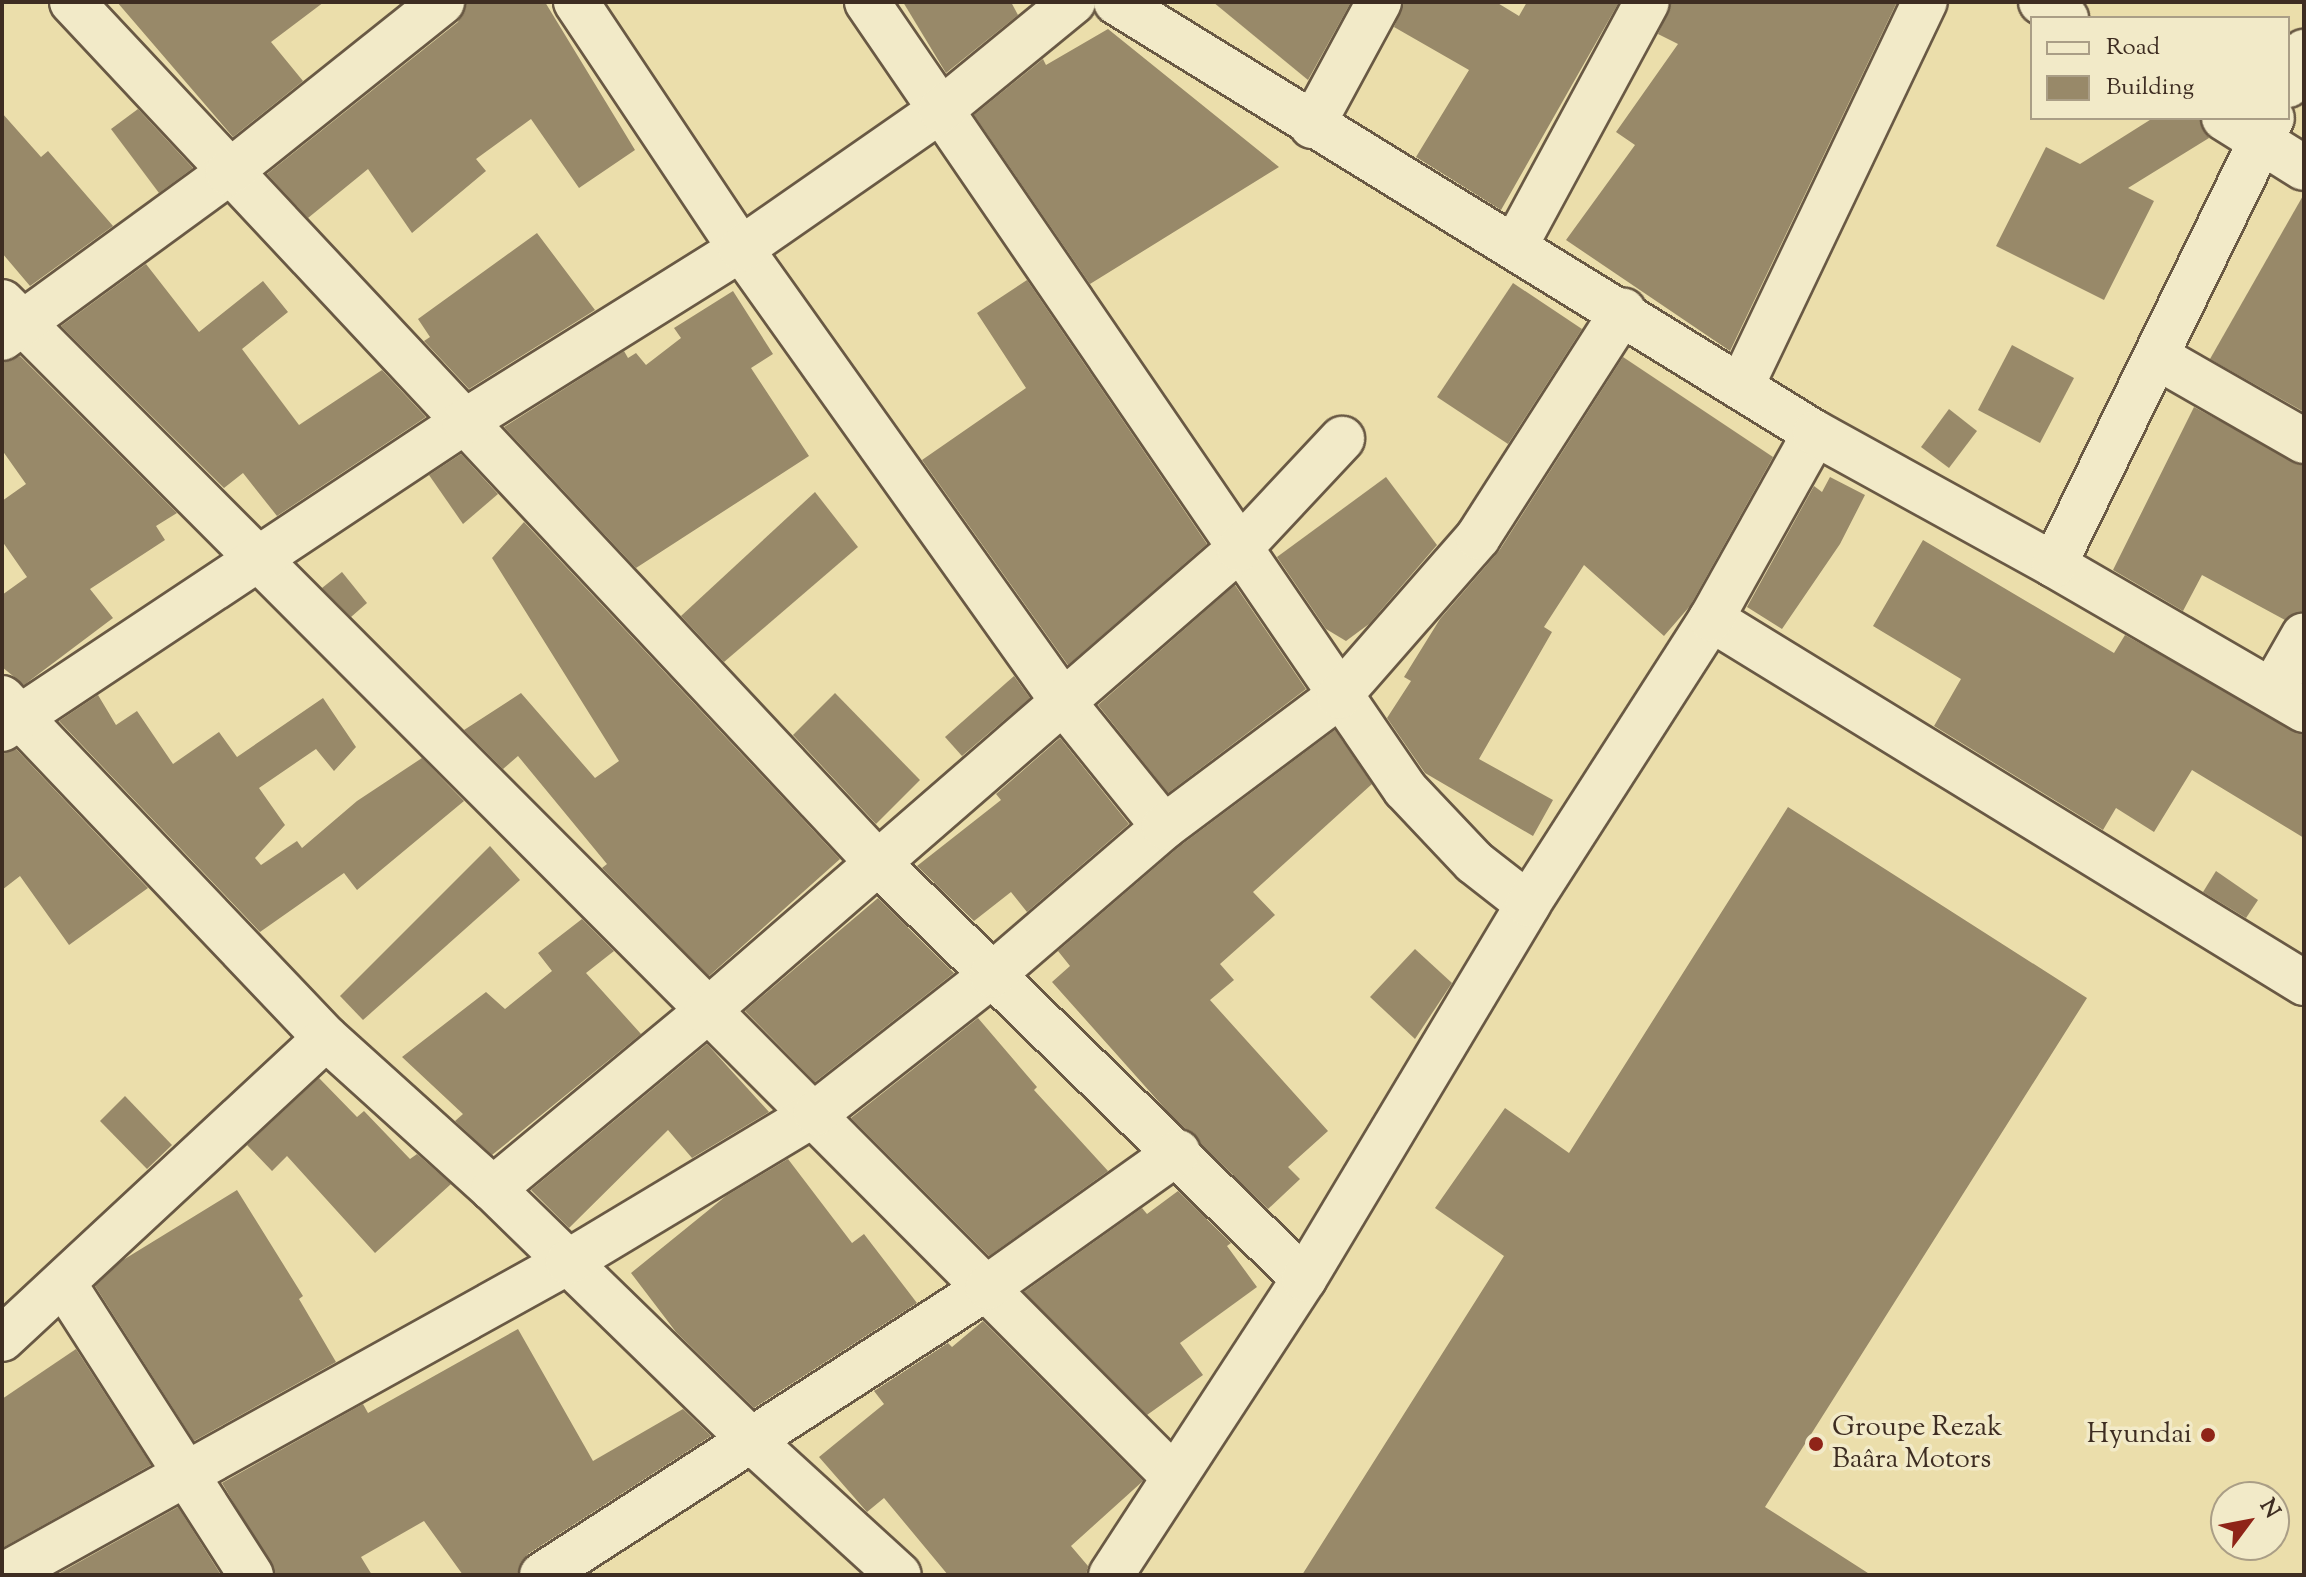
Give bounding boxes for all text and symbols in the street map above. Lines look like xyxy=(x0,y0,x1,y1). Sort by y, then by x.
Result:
legend xyxy=(2030,16,2290,120)
text: Road xyxy=(2106,31,2160,65)
text: Building xyxy=(2106,71,2194,105)
place label: Groupe Rezak Baâra Motors xyxy=(1832,1411,2002,1477)
place label: Hyundai xyxy=(2087,1418,2192,1452)
marker: Hyundai xyxy=(2199,1426,2217,1444)
marker: Groupe Rezak Baâra Motors xyxy=(1807,1435,1825,1453)
north arrow xyxy=(2210,1481,2290,1561)
text: N xyxy=(2250,1493,2287,1525)

